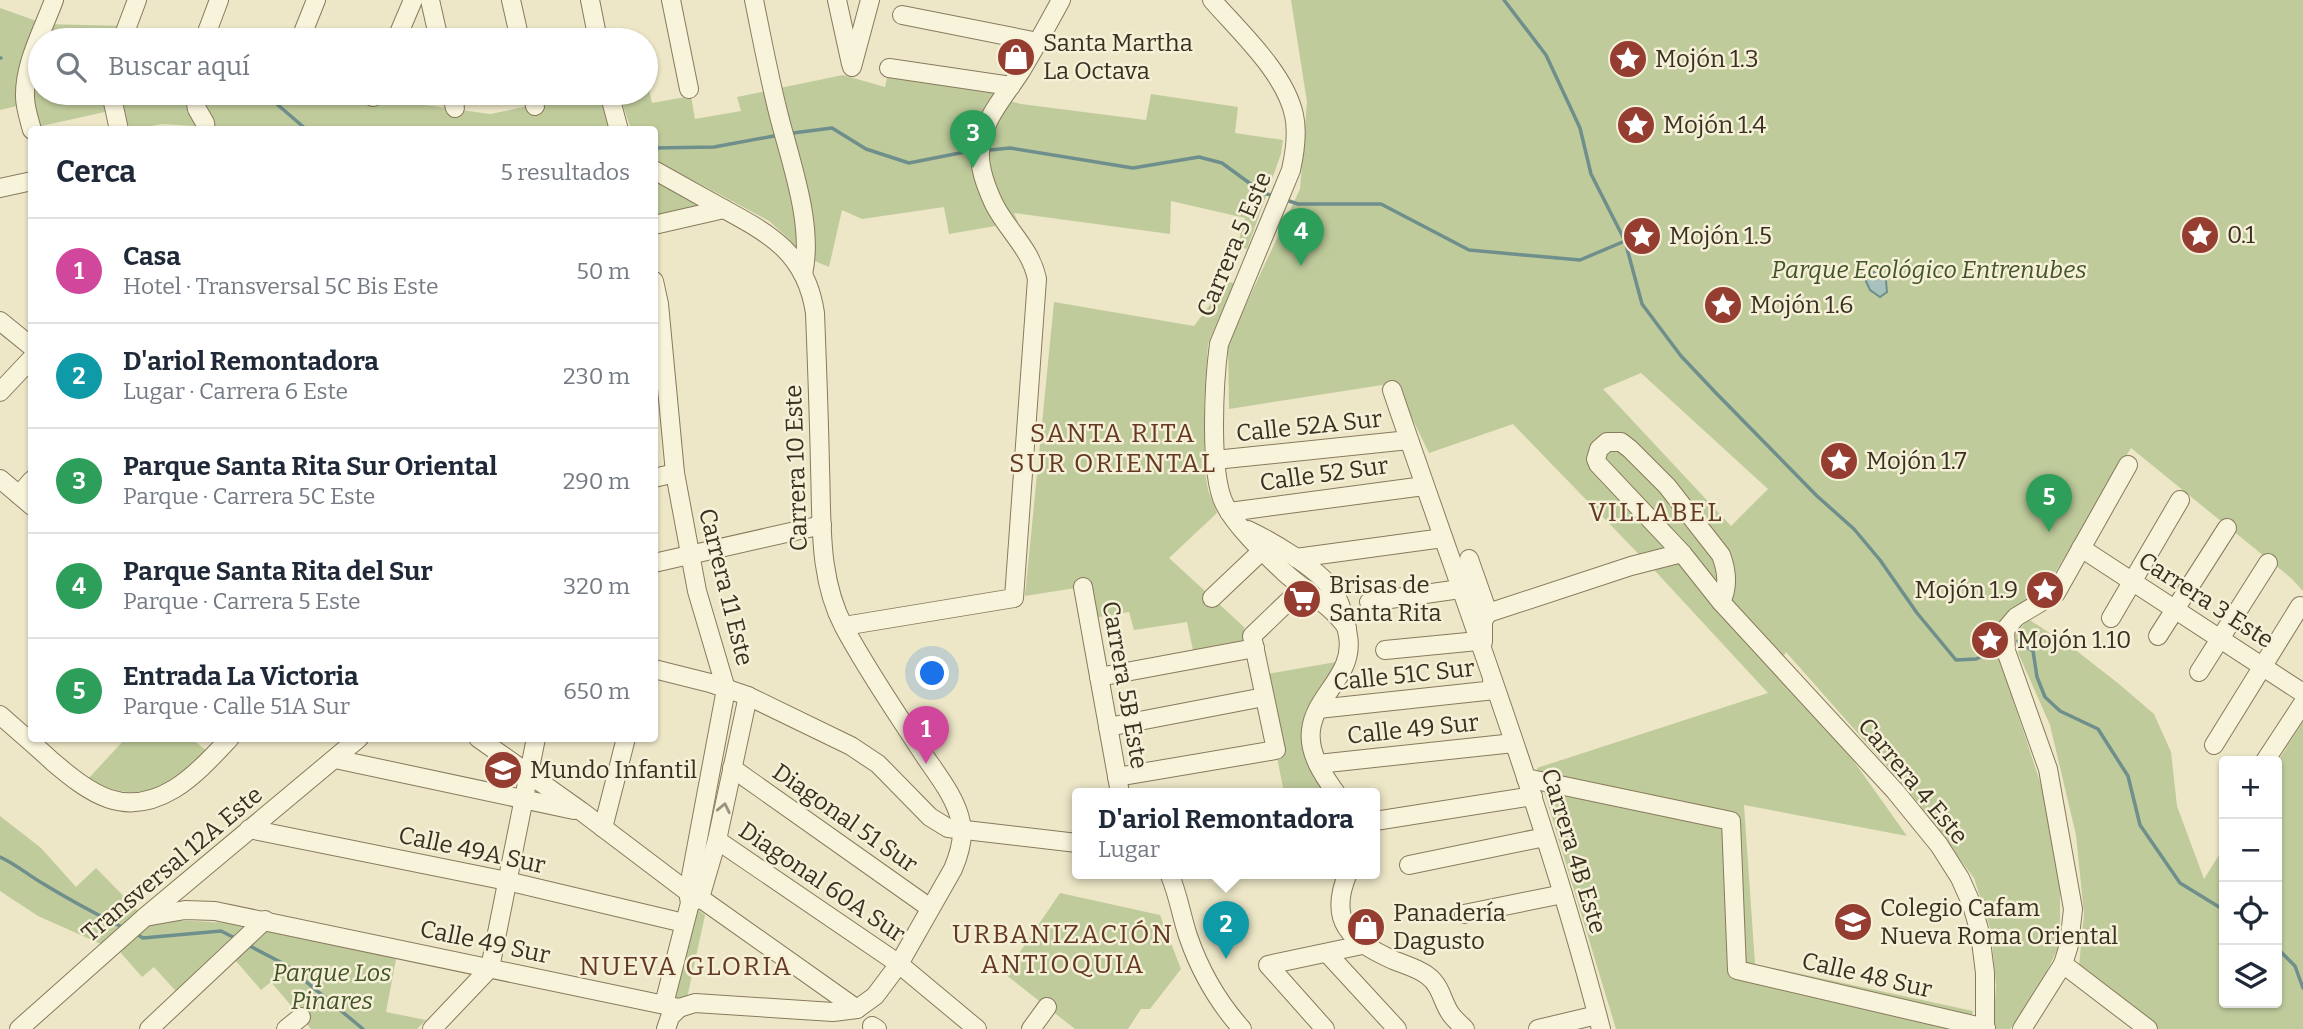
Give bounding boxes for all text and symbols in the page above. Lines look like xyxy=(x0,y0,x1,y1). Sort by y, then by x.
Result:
search box xyxy=(28,28,658,105)
place label: Santa Martha La Octava xyxy=(1043,29,1193,85)
shop icon: Santa Martha La Octava xyxy=(995,36,1037,78)
place icon: Mojón 1.3 xyxy=(1607,38,1649,80)
place label: Mojón 1.3 xyxy=(1655,45,1759,73)
icon: search xyxy=(52,48,90,86)
text: Buscar aquí xyxy=(108,51,250,82)
place icon: Mojón 1.4 xyxy=(1615,104,1657,146)
pin: 3 xyxy=(950,110,996,168)
place label: Mojón 1.4 xyxy=(1663,111,1766,139)
text: Cerca xyxy=(56,154,136,190)
text: 5 resultados xyxy=(500,158,630,186)
street label: Carrera 5 Este xyxy=(1191,167,1277,321)
pin: 4 xyxy=(1278,208,1324,266)
place icon: 0.1 xyxy=(2179,214,2221,256)
place icon: Mojón 1.5 xyxy=(1621,215,1663,257)
place label: 0.1 xyxy=(2227,221,2255,249)
place label: Mojón 1.5 xyxy=(1669,222,1772,250)
text: Casa xyxy=(123,241,181,272)
park label: Parque Ecológico Entrenubes xyxy=(1771,256,2087,284)
text: 1 xyxy=(74,257,84,285)
text: 50 m xyxy=(576,257,630,285)
text: Hotel · Transversal 5C Bis Este xyxy=(123,272,438,300)
place icon: Mojón 1.6 xyxy=(1702,284,1744,326)
place label: Mojón 1.6 xyxy=(1750,291,1853,319)
text: D'ariol Remontadora xyxy=(123,346,379,377)
text: 2 xyxy=(73,362,85,390)
text: 230 m xyxy=(563,362,630,390)
text: Lugar · Carrera 6 Este xyxy=(123,377,348,405)
street label: Carrera 10 Este xyxy=(779,384,813,552)
street label: Calle 52A Sur xyxy=(1235,404,1384,448)
district label: SANTA RITA SUR ORIENTAL xyxy=(1009,418,1217,479)
place icon: Mojón 1.7 xyxy=(1818,440,1860,482)
place label: Mojón 1.7 xyxy=(1866,447,1967,475)
text: Parque Santa Rita Sur Oriental xyxy=(123,451,497,482)
street label: Calle 52 Sur xyxy=(1258,451,1391,497)
text: 3 xyxy=(72,467,86,495)
text: 290 m xyxy=(563,467,630,495)
pin: 5 xyxy=(2026,474,2072,532)
text: Parque · Carrera 5C Este xyxy=(123,482,375,510)
district label: VILLABEL xyxy=(1588,497,1724,528)
street label: Carrera 11 Este xyxy=(693,505,759,669)
street label: Carrera 3 Este xyxy=(2133,546,2279,654)
text: Parque Santa Rita del Sur xyxy=(123,556,433,587)
place icon: Mojón 1.9 xyxy=(2024,569,2066,611)
place label: Brisas de Santa Rita xyxy=(1329,571,1442,627)
text: 4 xyxy=(72,572,86,600)
text: 320 m xyxy=(563,572,630,600)
place label: Mojón 1.9 xyxy=(1915,576,2018,604)
supermarket icon: Brisas de Santa Rita xyxy=(1281,578,1323,620)
text: Parque · Carrera 5 Este xyxy=(123,587,361,615)
street label: Carrera 5B Este xyxy=(1096,599,1154,771)
place icon: Mojón 1.10 xyxy=(1969,619,2011,661)
place label: Mojón 1.10 xyxy=(2017,626,2131,654)
street label: Calle 51C Sur xyxy=(1332,654,1476,696)
your location xyxy=(915,656,949,690)
text: Entrada La Victoria xyxy=(123,661,359,692)
text: 5 xyxy=(73,677,85,705)
text: 650 m xyxy=(563,677,630,705)
text: Parque · Calle 51A Sur xyxy=(123,692,350,720)
pin: 1 xyxy=(903,706,949,764)
street label: Calle 49 Sur xyxy=(1346,708,1481,750)
street label: Carrera 4 Este xyxy=(1852,712,1974,850)
school or university icon: Mundo Infantil xyxy=(482,749,524,791)
place label: Mundo Infantil xyxy=(530,756,697,784)
map controls xyxy=(2219,756,2282,1008)
button: + xyxy=(2219,756,2282,819)
street label: Diagonal 51 Sur xyxy=(767,758,923,879)
street label: Carrera 4B Este xyxy=(1536,765,1612,937)
street label: Transversal 12A Este xyxy=(76,780,268,948)
popup xyxy=(1072,788,1380,879)
one-way arrow xyxy=(715,803,730,815)
text: D'ariol Remontadora xyxy=(1098,804,1354,835)
street label: Diagonal 60A Sur xyxy=(734,816,911,948)
button: − xyxy=(2219,819,2282,882)
street label: Calle 49A Sur xyxy=(396,821,548,879)
text: Lugar xyxy=(1098,835,1160,863)
button: locate xyxy=(2219,882,2282,945)
place label: Colegio Cafam Nueva Roma Oriental xyxy=(1880,894,2118,950)
place label: Panadería Dagusto xyxy=(1393,899,1506,955)
pin: 2 xyxy=(1203,901,1249,959)
school or university icon: Colegio Cafam Nueva Roma Oriental xyxy=(1832,901,1874,943)
shop icon: Panadería Dagusto xyxy=(1345,906,1387,948)
street label: Calle 49 Sur xyxy=(417,915,553,970)
district label: URBANIZACIÓN ANTIOQUIA xyxy=(952,919,1174,980)
button: layers xyxy=(2219,945,2282,1008)
street label: Calle 48 Sur xyxy=(1799,946,1935,1004)
district label: NUEVA GLORIA xyxy=(579,951,793,982)
park label: Parque Los Pinares xyxy=(272,959,392,1015)

